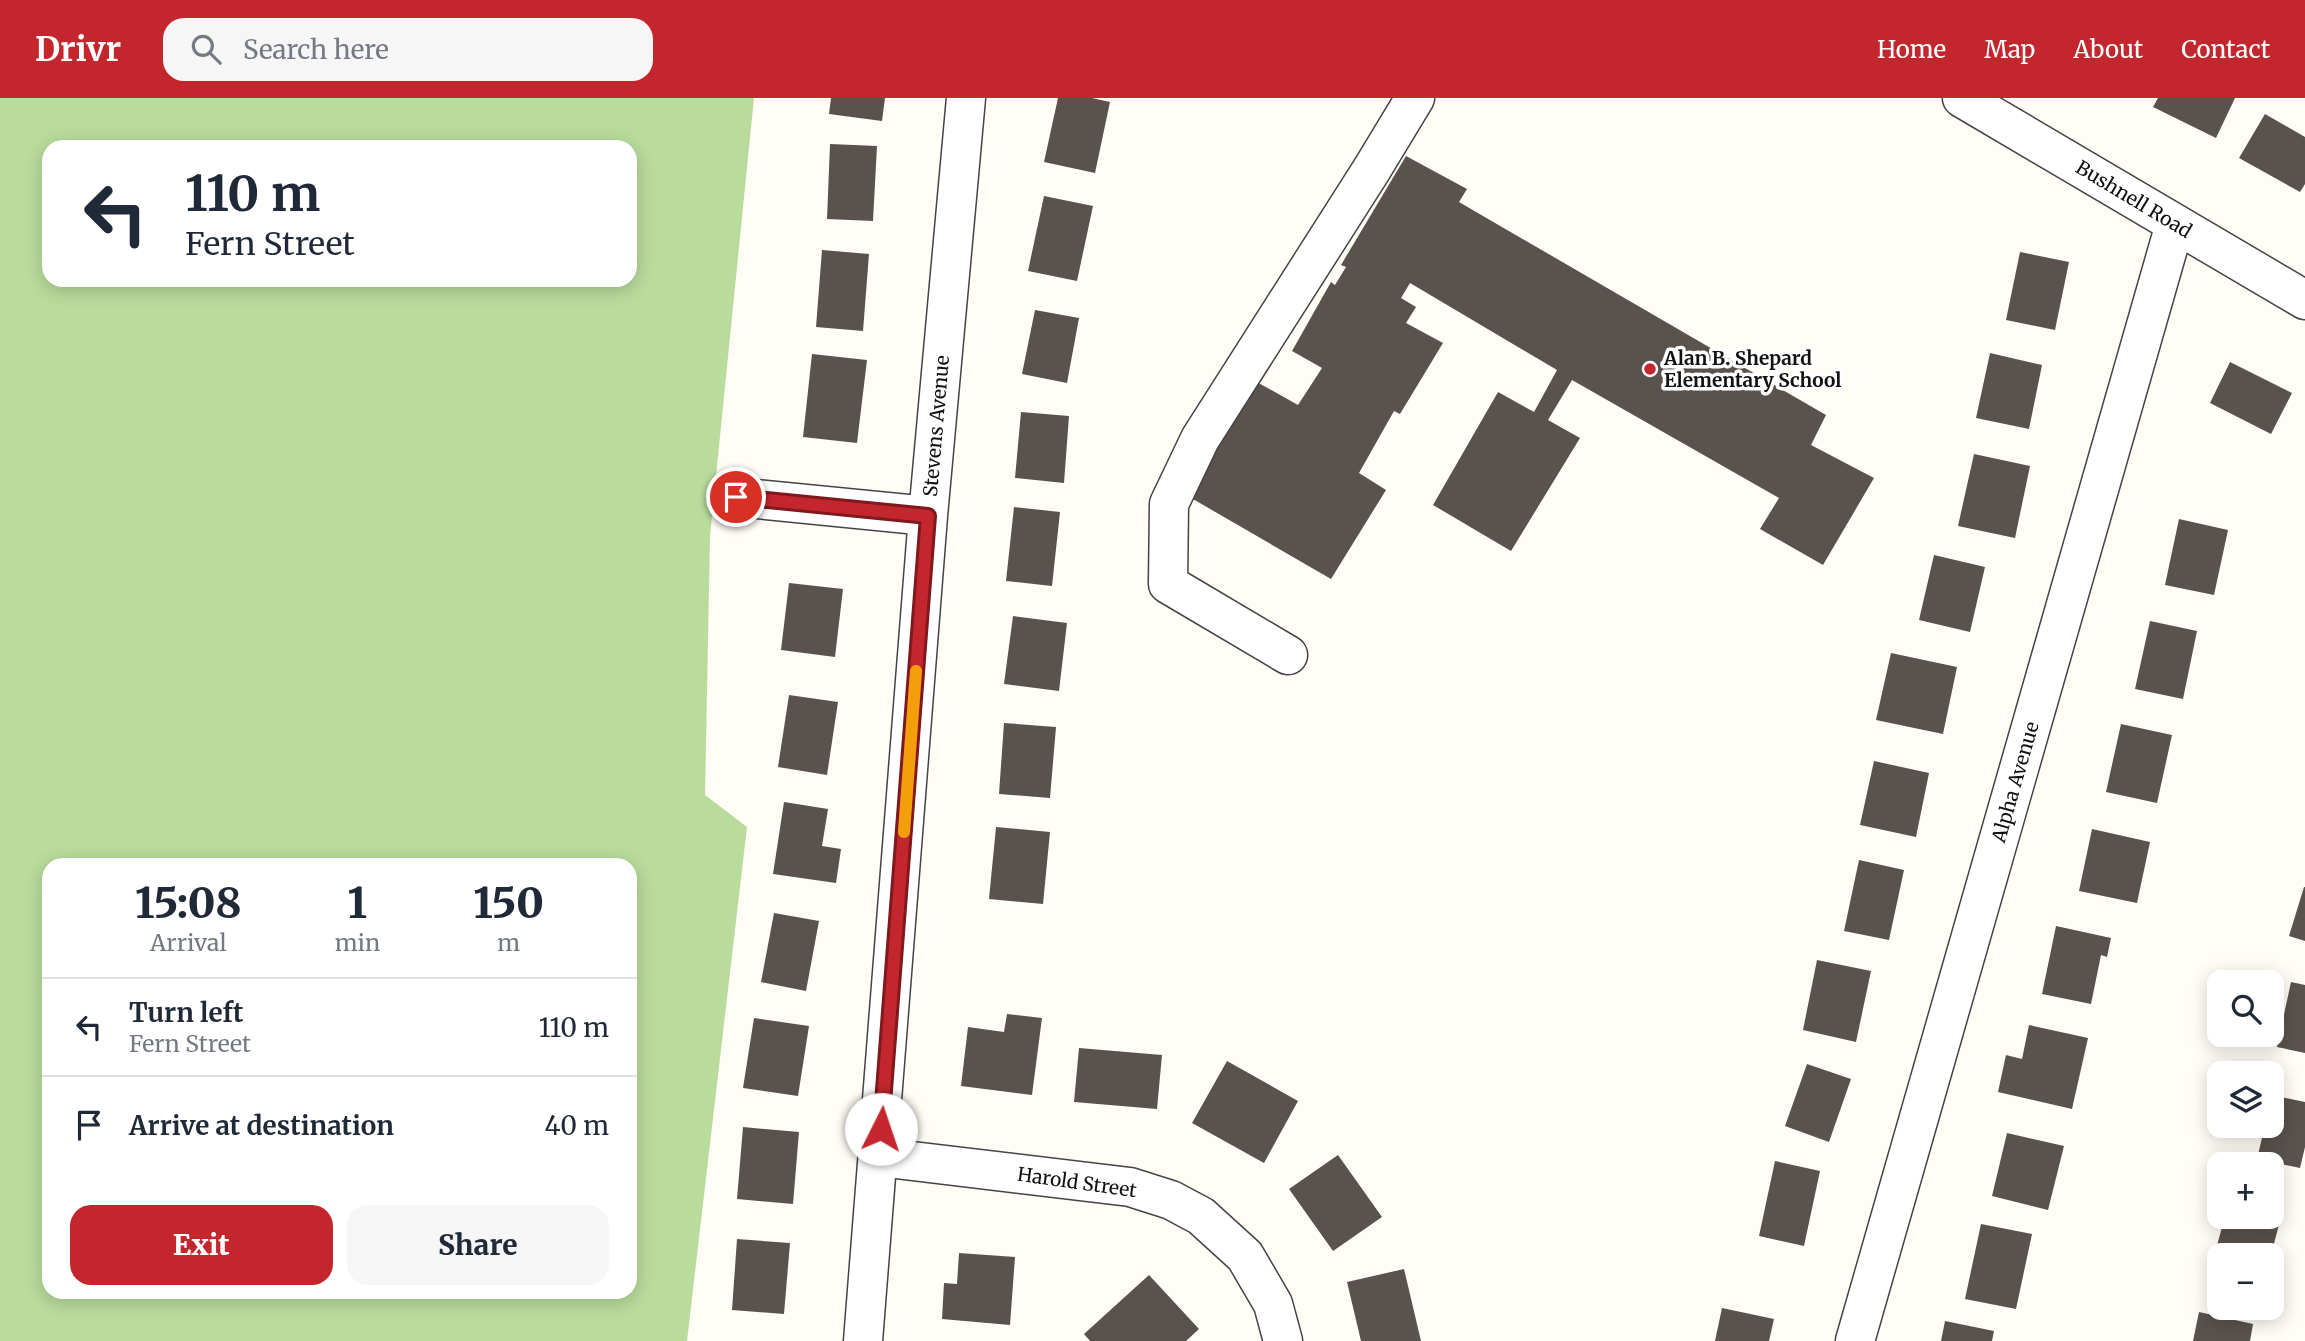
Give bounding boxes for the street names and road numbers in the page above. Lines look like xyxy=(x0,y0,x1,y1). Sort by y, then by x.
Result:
street label: Bushnell Road xyxy=(2072,155,2196,243)
street label: Stevens Avenue xyxy=(918,354,954,498)
street label: Alpha Avenue xyxy=(1986,719,2044,846)
street label: Harold Street xyxy=(1016,1162,1139,1202)

